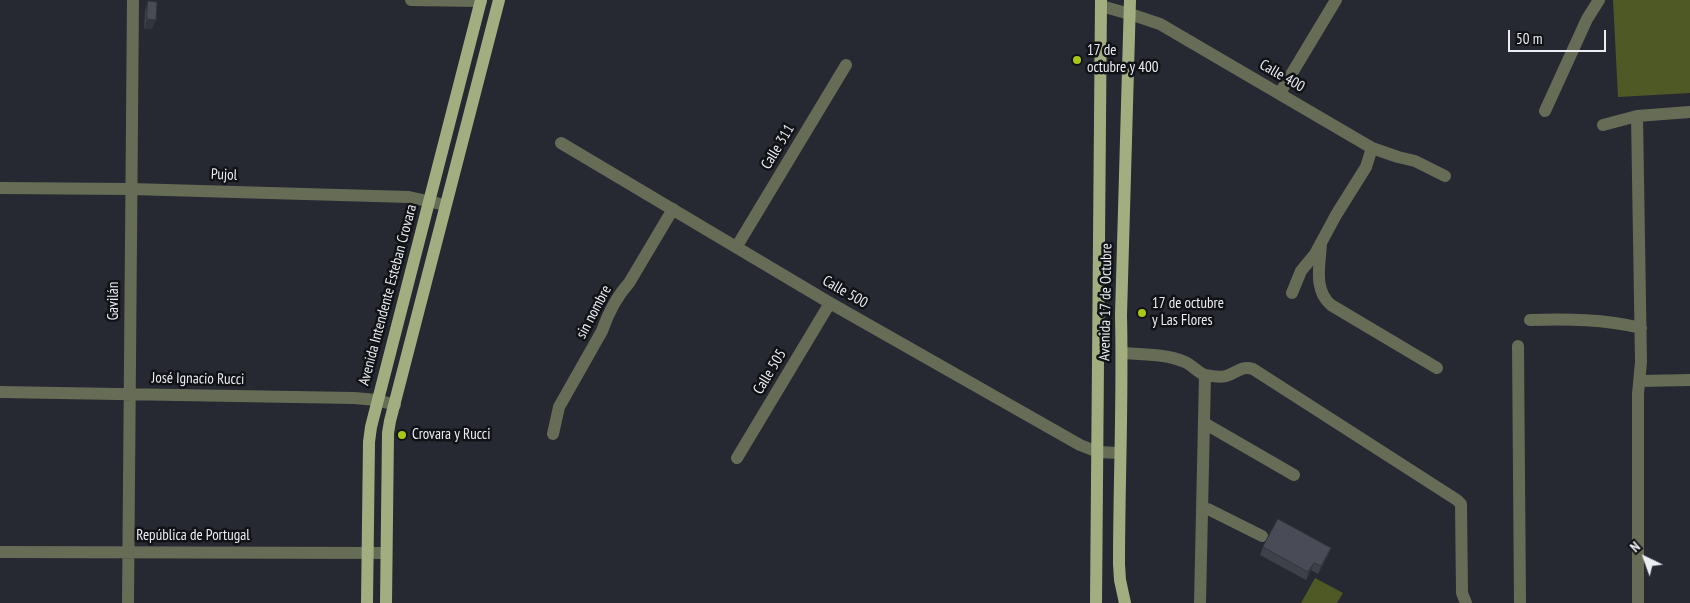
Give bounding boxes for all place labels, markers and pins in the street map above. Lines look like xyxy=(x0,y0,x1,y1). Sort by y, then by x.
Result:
place label: 17 de octubre y 400 xyxy=(1087,42,1159,77)
marker: 17 de octubre y 400 xyxy=(1071,54,1083,66)
place label: 17 de octubre y Las Flores xyxy=(1152,295,1224,330)
marker: 17 de octubre y Las Flores xyxy=(1136,307,1148,319)
place label: Crovara y Rucci xyxy=(412,426,490,444)
marker: Crovara y Rucci xyxy=(396,429,408,441)

